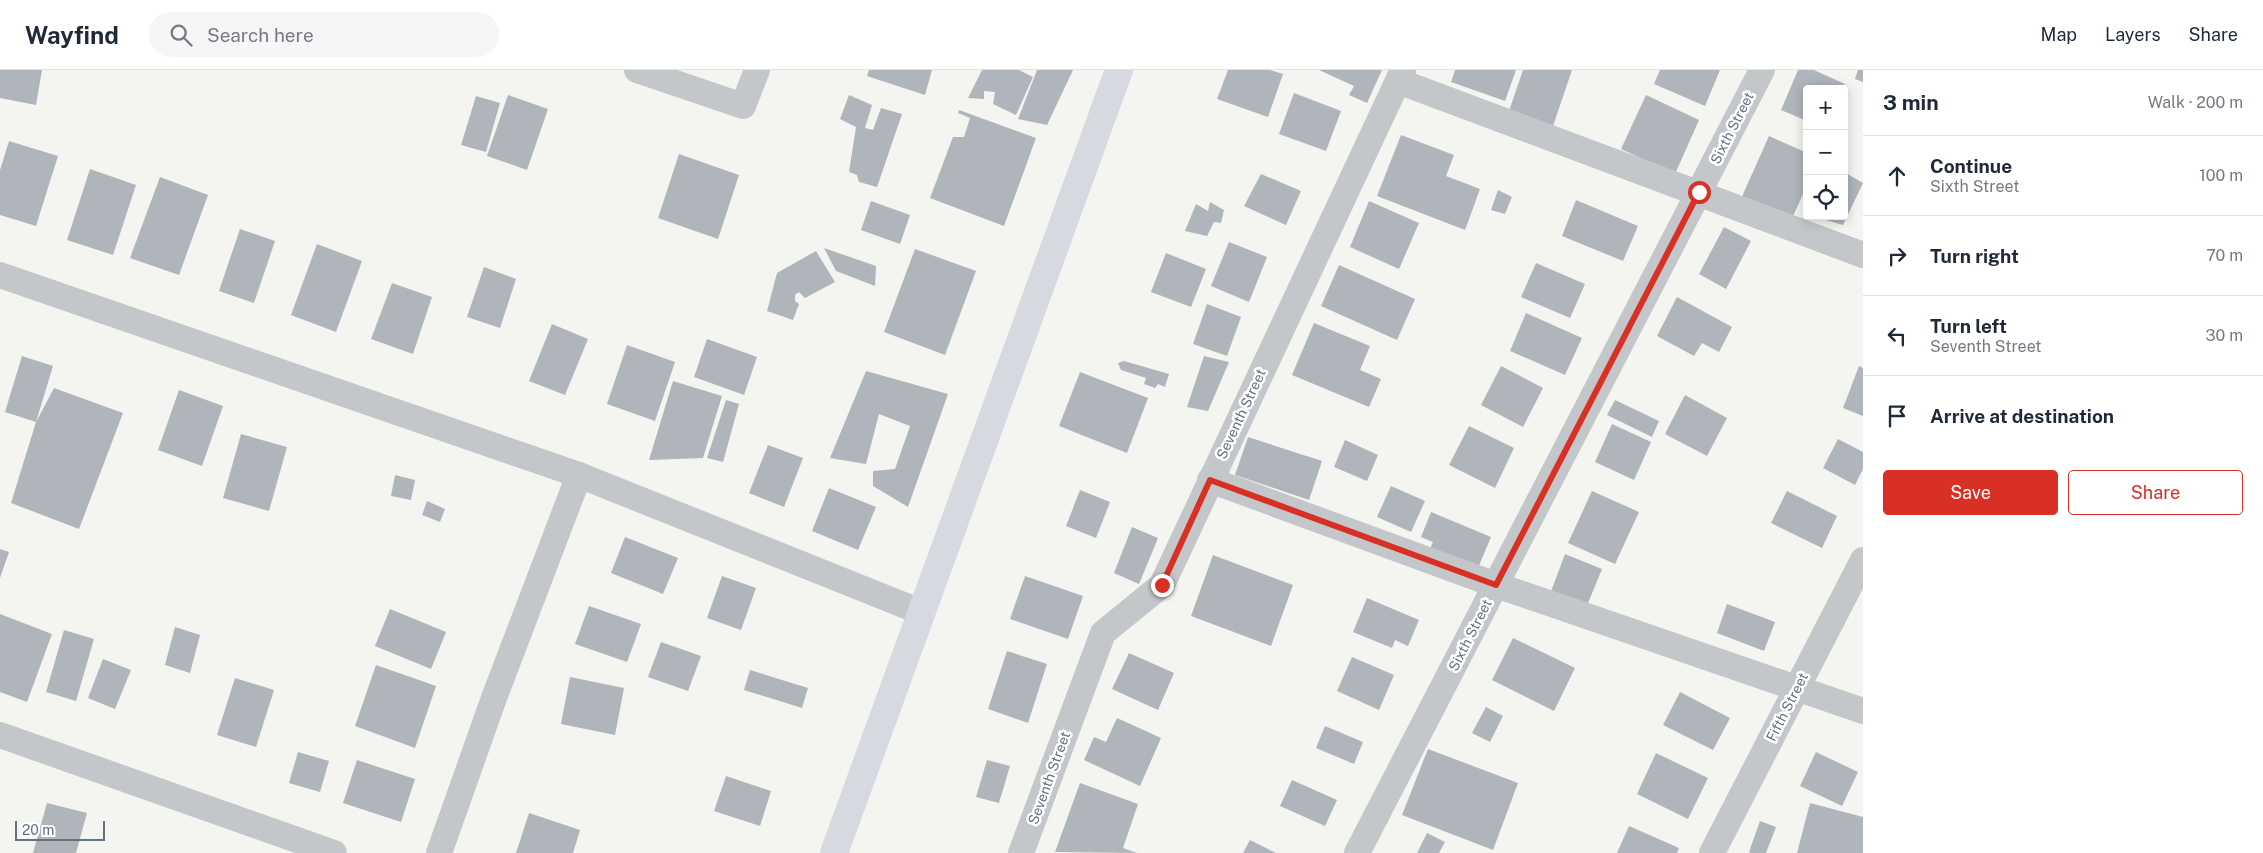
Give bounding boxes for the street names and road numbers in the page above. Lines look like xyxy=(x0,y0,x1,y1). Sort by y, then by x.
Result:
street label: Sixth Street xyxy=(1707,90,1757,166)
street label: Seventh Street xyxy=(1213,366,1269,462)
street label: Sixth Street xyxy=(1445,597,1495,673)
street label: Fifth Street xyxy=(1763,670,1811,744)
street label: Seventh Street xyxy=(1025,729,1073,827)

